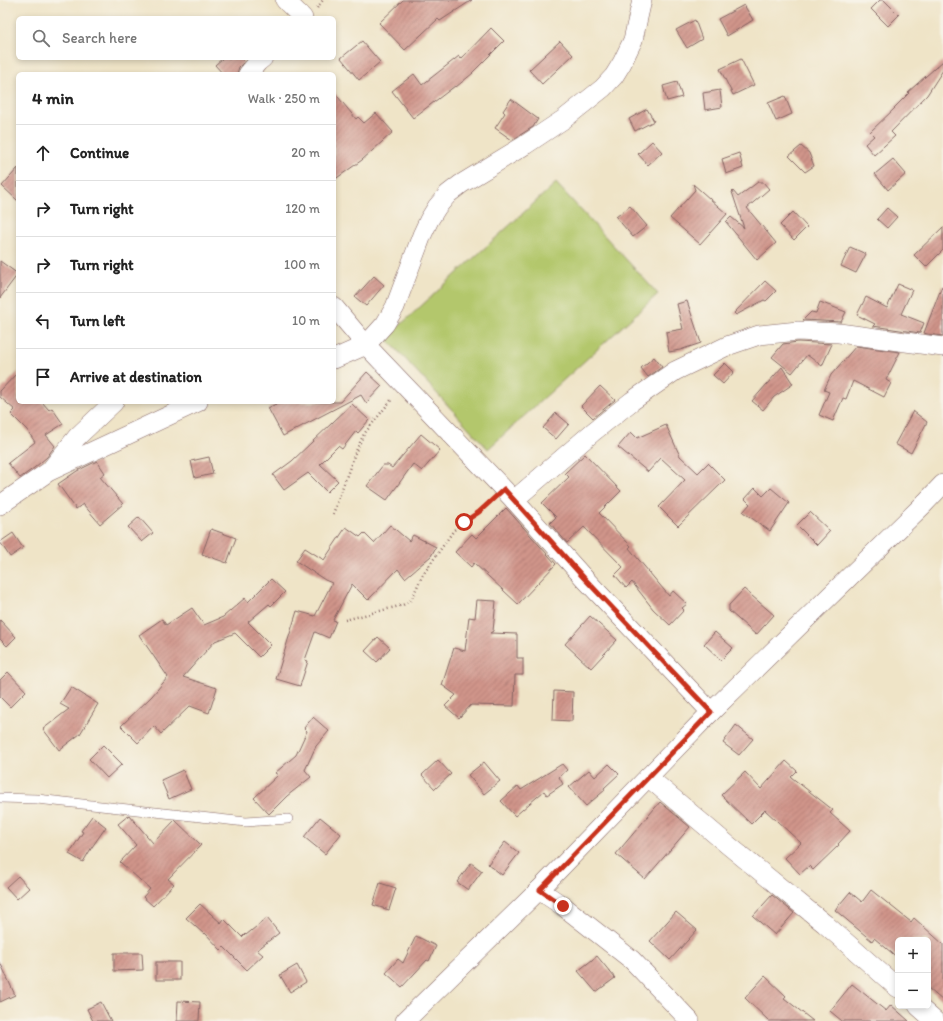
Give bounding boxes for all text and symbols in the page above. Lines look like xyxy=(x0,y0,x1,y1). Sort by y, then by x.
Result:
search box xyxy=(16,16,336,60)
icon: search xyxy=(30,27,52,49)
text: Search here xyxy=(62,29,137,47)
text: 4 min xyxy=(32,88,74,108)
text: Walk · 250 m xyxy=(248,91,320,106)
icon: ahead xyxy=(32,142,54,164)
text: Continue xyxy=(70,144,129,162)
text: 20 m xyxy=(291,145,320,160)
icon: right xyxy=(32,198,54,220)
text: Turn right xyxy=(70,200,134,218)
text: 120 m xyxy=(285,201,320,216)
icon: right xyxy=(32,254,54,276)
text: Turn right xyxy=(70,256,134,274)
text: 100 m xyxy=(284,257,320,272)
icon: left xyxy=(32,310,54,332)
text: Turn left xyxy=(70,312,125,330)
text: 10 m xyxy=(292,313,320,328)
icon: arrive xyxy=(32,366,54,388)
text: Arrive at destination xyxy=(70,368,202,386)
route start xyxy=(455,513,473,531)
route end xyxy=(554,897,572,915)
map controls xyxy=(895,937,931,1009)
button: + xyxy=(895,937,931,973)
button: − xyxy=(895,973,931,1009)

